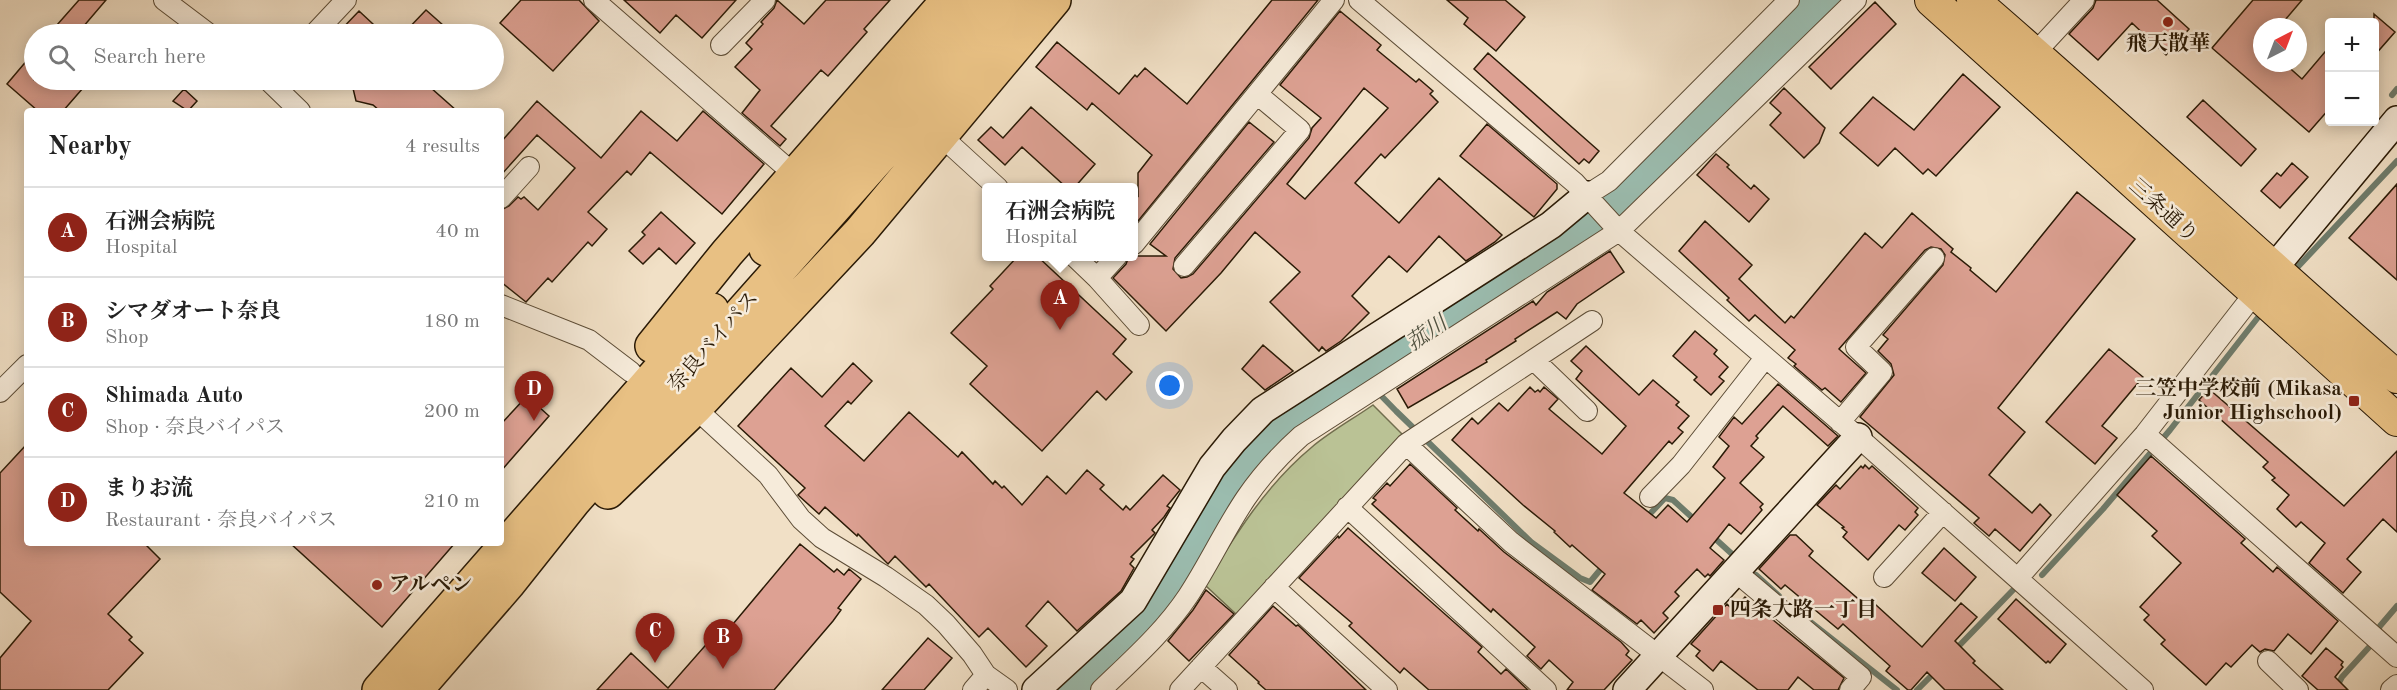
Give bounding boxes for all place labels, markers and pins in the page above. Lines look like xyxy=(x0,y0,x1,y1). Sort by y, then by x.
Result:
marker: 飛天散華 xyxy=(2161,15,2175,29)
place label: 飛天散華 xyxy=(2126,31,2210,55)
pin: A xyxy=(1040,280,1080,330)
pin: D xyxy=(514,372,554,421)
place label: 三笠中学校前 (Mikasa Junior Highschool) xyxy=(2135,377,2342,424)
marker: 三笠中学校前 (Mikasa Junior Highschool) xyxy=(2347,394,2361,408)
place label: アルペン xyxy=(389,575,472,596)
marker: アルペン xyxy=(370,578,384,592)
place label: 四条大路一丁目 xyxy=(1730,598,1877,621)
marker: 四条大路一丁目 xyxy=(1711,603,1725,617)
pin: C xyxy=(636,614,674,663)
pin: B xyxy=(704,620,742,669)

